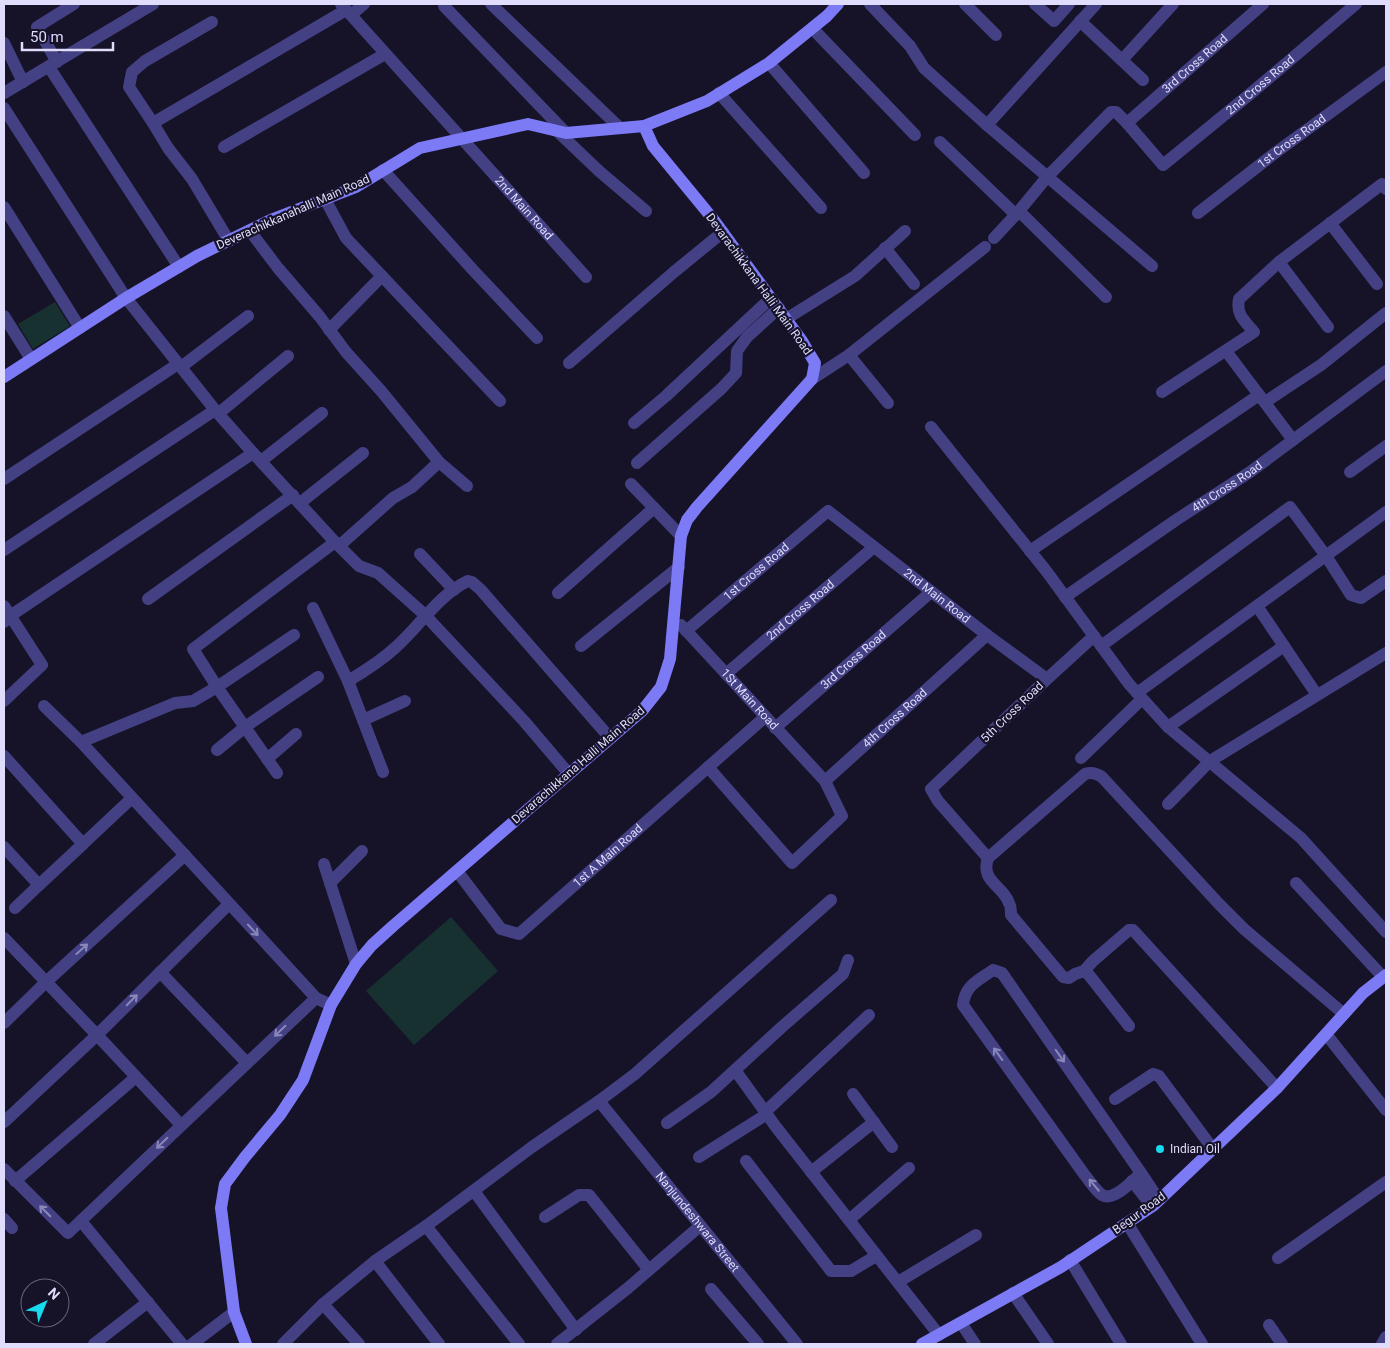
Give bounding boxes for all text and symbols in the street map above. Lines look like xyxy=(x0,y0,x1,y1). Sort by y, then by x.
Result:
scale bar xyxy=(22,20,114,52)
text: 50 m xyxy=(30,28,64,46)
street label: 3rd Cross Road xyxy=(1159,31,1230,96)
street label: 2nd Cross Road xyxy=(1223,52,1297,117)
street label: 1st Cross Road xyxy=(1255,111,1328,171)
street label: Deverachikkanahalli Main Road xyxy=(214,172,372,252)
street label: 2nd Main Road xyxy=(492,173,556,242)
street label: Devarachikkana Halli Main Road xyxy=(703,211,815,357)
street label: 4th Cross Road xyxy=(1189,458,1265,515)
street label: 1st Cross Road xyxy=(721,540,792,603)
street label: 2nd Main Road xyxy=(901,566,973,626)
street label: 2nd Cross Road xyxy=(764,577,837,643)
street label: 3rd Cross Road xyxy=(818,627,889,692)
street label: 1St Main Road xyxy=(718,666,781,733)
street label: 5th Cross Road xyxy=(978,679,1046,745)
street label: 4th Cross Road xyxy=(860,685,930,751)
street label: Devarachikkana Halli Main Road xyxy=(509,704,647,826)
street label: 1st A Main Road xyxy=(570,821,645,890)
one-way arrow xyxy=(247,923,259,936)
one-way arrow xyxy=(76,943,89,955)
one-way arrow xyxy=(126,994,138,1006)
one-way arrow xyxy=(274,1025,287,1037)
one-way arrow xyxy=(993,1047,1003,1061)
one-way arrow xyxy=(1055,1049,1065,1063)
one-way arrow xyxy=(156,1137,169,1149)
place label: Indian Oil xyxy=(1170,1142,1220,1156)
marker: Indian Oil xyxy=(1154,1143,1166,1155)
street label: Nanjundeshwara Street xyxy=(653,1169,742,1275)
one-way arrow xyxy=(1088,1179,1099,1192)
street label: Begur Road xyxy=(1110,1189,1168,1237)
one-way arrow xyxy=(39,1205,51,1217)
north arrow xyxy=(20,1278,70,1328)
text: N xyxy=(45,1284,63,1303)

